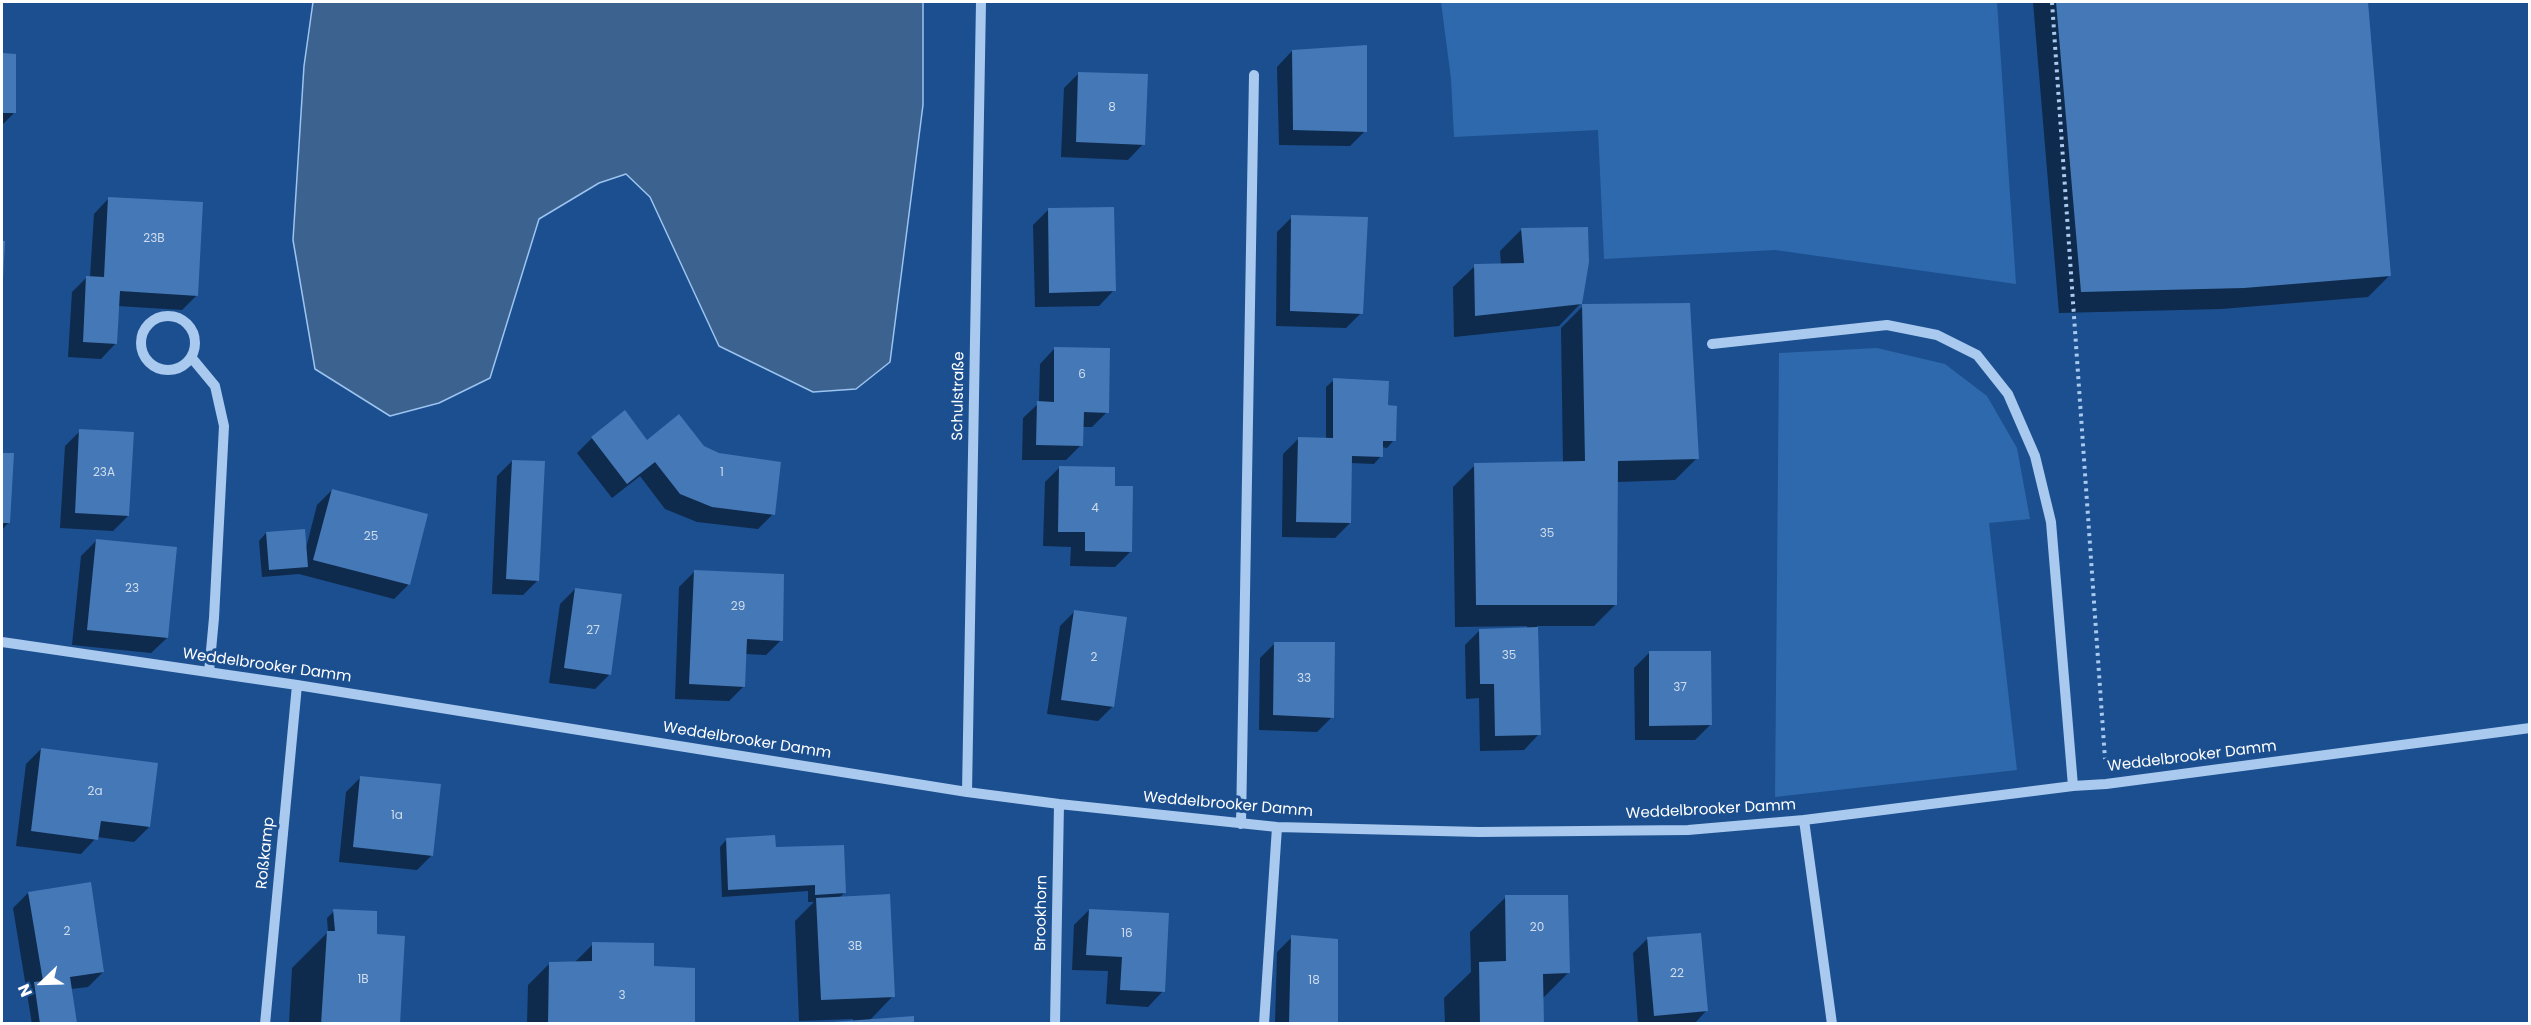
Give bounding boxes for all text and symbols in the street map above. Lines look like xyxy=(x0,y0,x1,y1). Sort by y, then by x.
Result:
house number: 8 xyxy=(1108,101,1116,115)
house number: 23B xyxy=(143,232,165,246)
street label: Schulstraße xyxy=(949,351,969,441)
house number: 6 xyxy=(1078,368,1086,382)
house number: 23A xyxy=(93,466,115,480)
house number: 1 xyxy=(720,466,724,480)
house number: 4 xyxy=(1091,502,1099,516)
house number: 35 xyxy=(1540,527,1554,541)
house number: 25 xyxy=(364,530,378,544)
house number: 23 xyxy=(125,582,139,596)
house number: 29 xyxy=(731,600,745,614)
house number: 27 xyxy=(586,624,600,638)
street label: Weddelbrooker Damm xyxy=(181,645,353,687)
house number: 35 xyxy=(1502,649,1516,663)
house number: 2 xyxy=(1091,651,1097,665)
house number: 33 xyxy=(1297,672,1311,686)
house number: 37 xyxy=(1673,681,1687,695)
street label: Weddelbrooker Damm xyxy=(661,719,833,763)
street label: Weddelbrooker Damm xyxy=(2106,738,2278,776)
house number: 2a xyxy=(87,785,103,799)
street label: Weddelbrooker Damm xyxy=(1142,789,1314,821)
street label: Weddelbrooker Damm xyxy=(1625,797,1797,823)
house number: 1a xyxy=(391,809,403,823)
street label: Roßkamp xyxy=(253,816,279,890)
street label: Brookhorn xyxy=(1032,875,1052,951)
house number: 20 xyxy=(1530,921,1544,935)
house number: 2 xyxy=(64,925,70,939)
house number: 16 xyxy=(1121,927,1133,941)
house number: 3B xyxy=(848,940,862,954)
north arrow xyxy=(12,953,72,1013)
house number: 22 xyxy=(1670,967,1684,981)
house number: 1B xyxy=(357,973,369,987)
house number: 18 xyxy=(1308,974,1320,988)
text: N xyxy=(12,980,38,1000)
house number: 3 xyxy=(618,989,626,1003)

